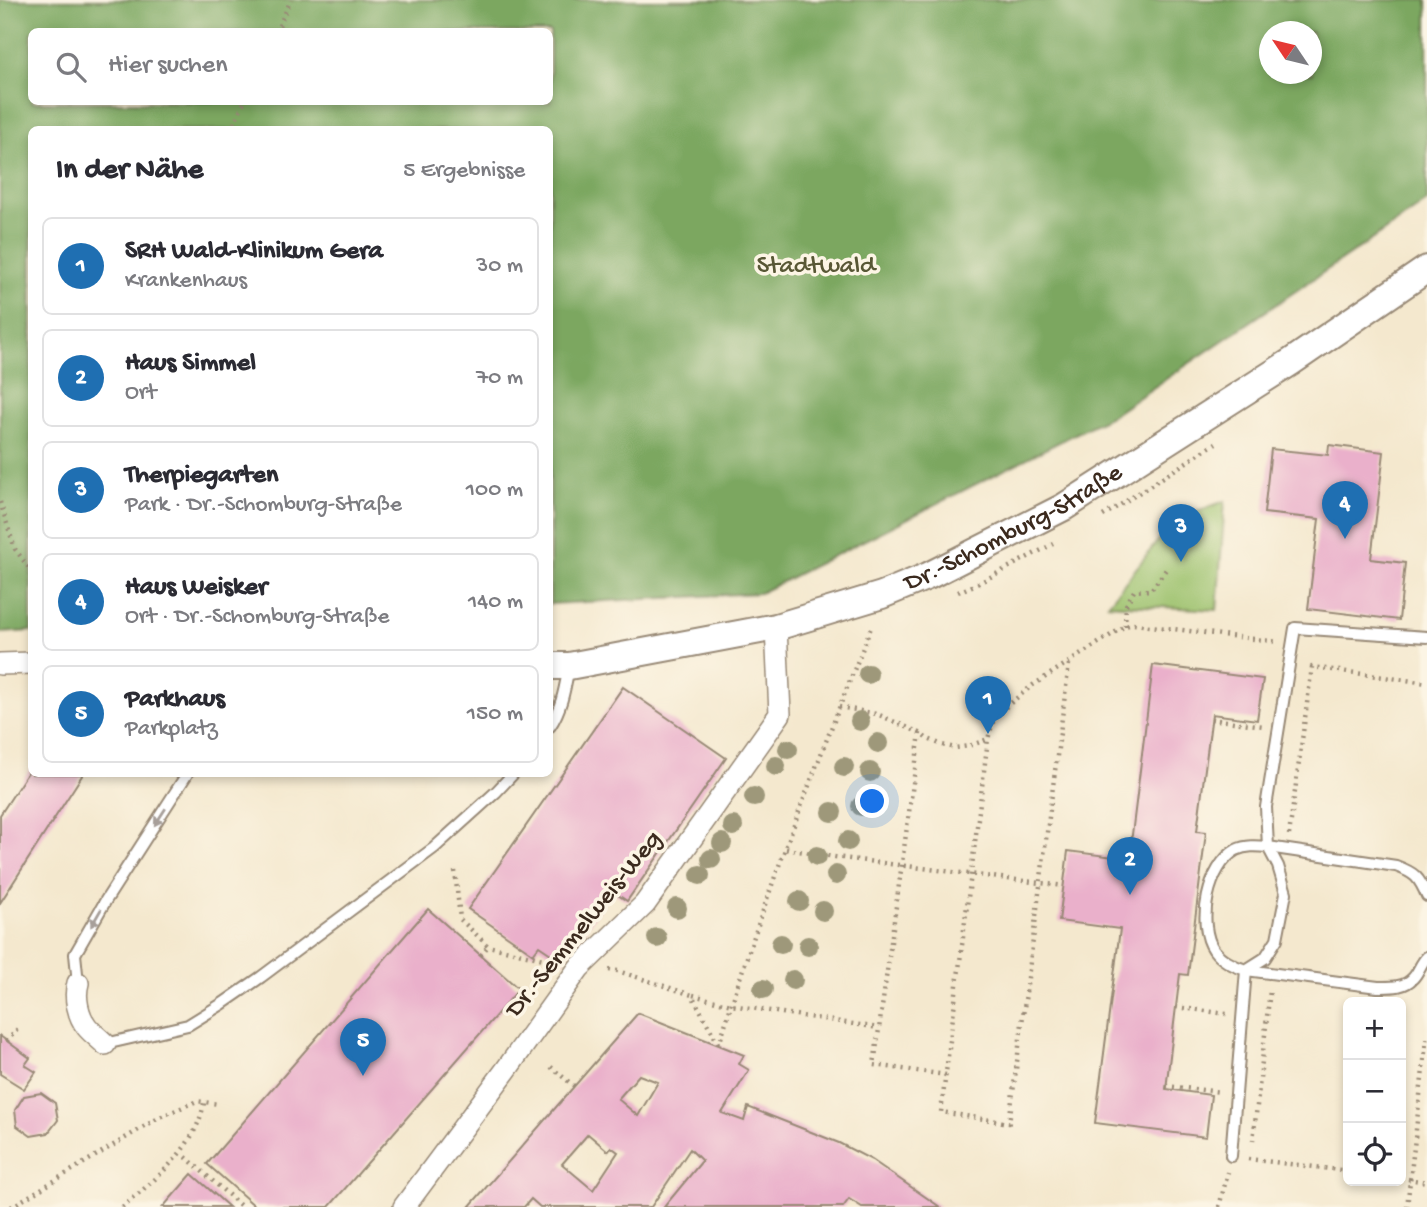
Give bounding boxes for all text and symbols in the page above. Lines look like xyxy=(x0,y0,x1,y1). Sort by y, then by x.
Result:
north arrow xyxy=(1259,21,1322,84)
search box xyxy=(28,28,553,105)
icon: search xyxy=(52,48,90,86)
text: Hier suchen xyxy=(108,51,228,82)
text: In der Nähe xyxy=(56,154,203,189)
text: 5 Ergebnisse xyxy=(403,158,525,185)
text: SRH Wald-Klinikum Gera xyxy=(125,237,383,268)
park label: Stadtwald xyxy=(757,252,877,283)
text: 1 xyxy=(76,253,86,280)
text: 30 m xyxy=(476,253,523,280)
text: Krankenhaus xyxy=(125,268,247,295)
text: Haus Simmel xyxy=(125,349,256,380)
text: 2 xyxy=(75,365,87,392)
text: 70 m xyxy=(476,365,523,392)
text: Ort xyxy=(125,380,156,407)
street label: Dr.-Schomburg-Straße xyxy=(898,458,1129,600)
text: Therpiegarten xyxy=(125,461,278,492)
text: 3 xyxy=(75,477,87,504)
text: 100 m xyxy=(466,477,523,504)
pin: 4 xyxy=(1322,481,1368,539)
text: Park · Dr.-Schomburg-Straße xyxy=(125,492,402,519)
pin: 3 xyxy=(1158,504,1204,562)
text: Haus Weisker xyxy=(125,573,267,604)
text: 4 xyxy=(76,589,86,616)
text: 140 m xyxy=(468,589,523,616)
text: Ort · Dr.-Schomburg-Straße xyxy=(125,604,389,631)
pin: 1 xyxy=(965,676,1011,734)
text: Parkhaus xyxy=(125,685,225,716)
text: 5 xyxy=(75,701,87,728)
text: 150 m xyxy=(467,701,523,728)
text: Parkplatz xyxy=(125,716,218,743)
your location xyxy=(855,784,889,818)
one-way arrow xyxy=(153,807,166,826)
street label: Dr.-Semmelweis-Weg xyxy=(499,825,670,1026)
pin: 2 xyxy=(1107,837,1153,895)
one-way arrow xyxy=(90,908,102,927)
map controls xyxy=(1343,997,1406,1186)
button: + xyxy=(1343,997,1406,1060)
pin: 5 xyxy=(340,1018,386,1076)
button: − xyxy=(1343,1060,1406,1123)
button: locate xyxy=(1343,1123,1406,1186)

